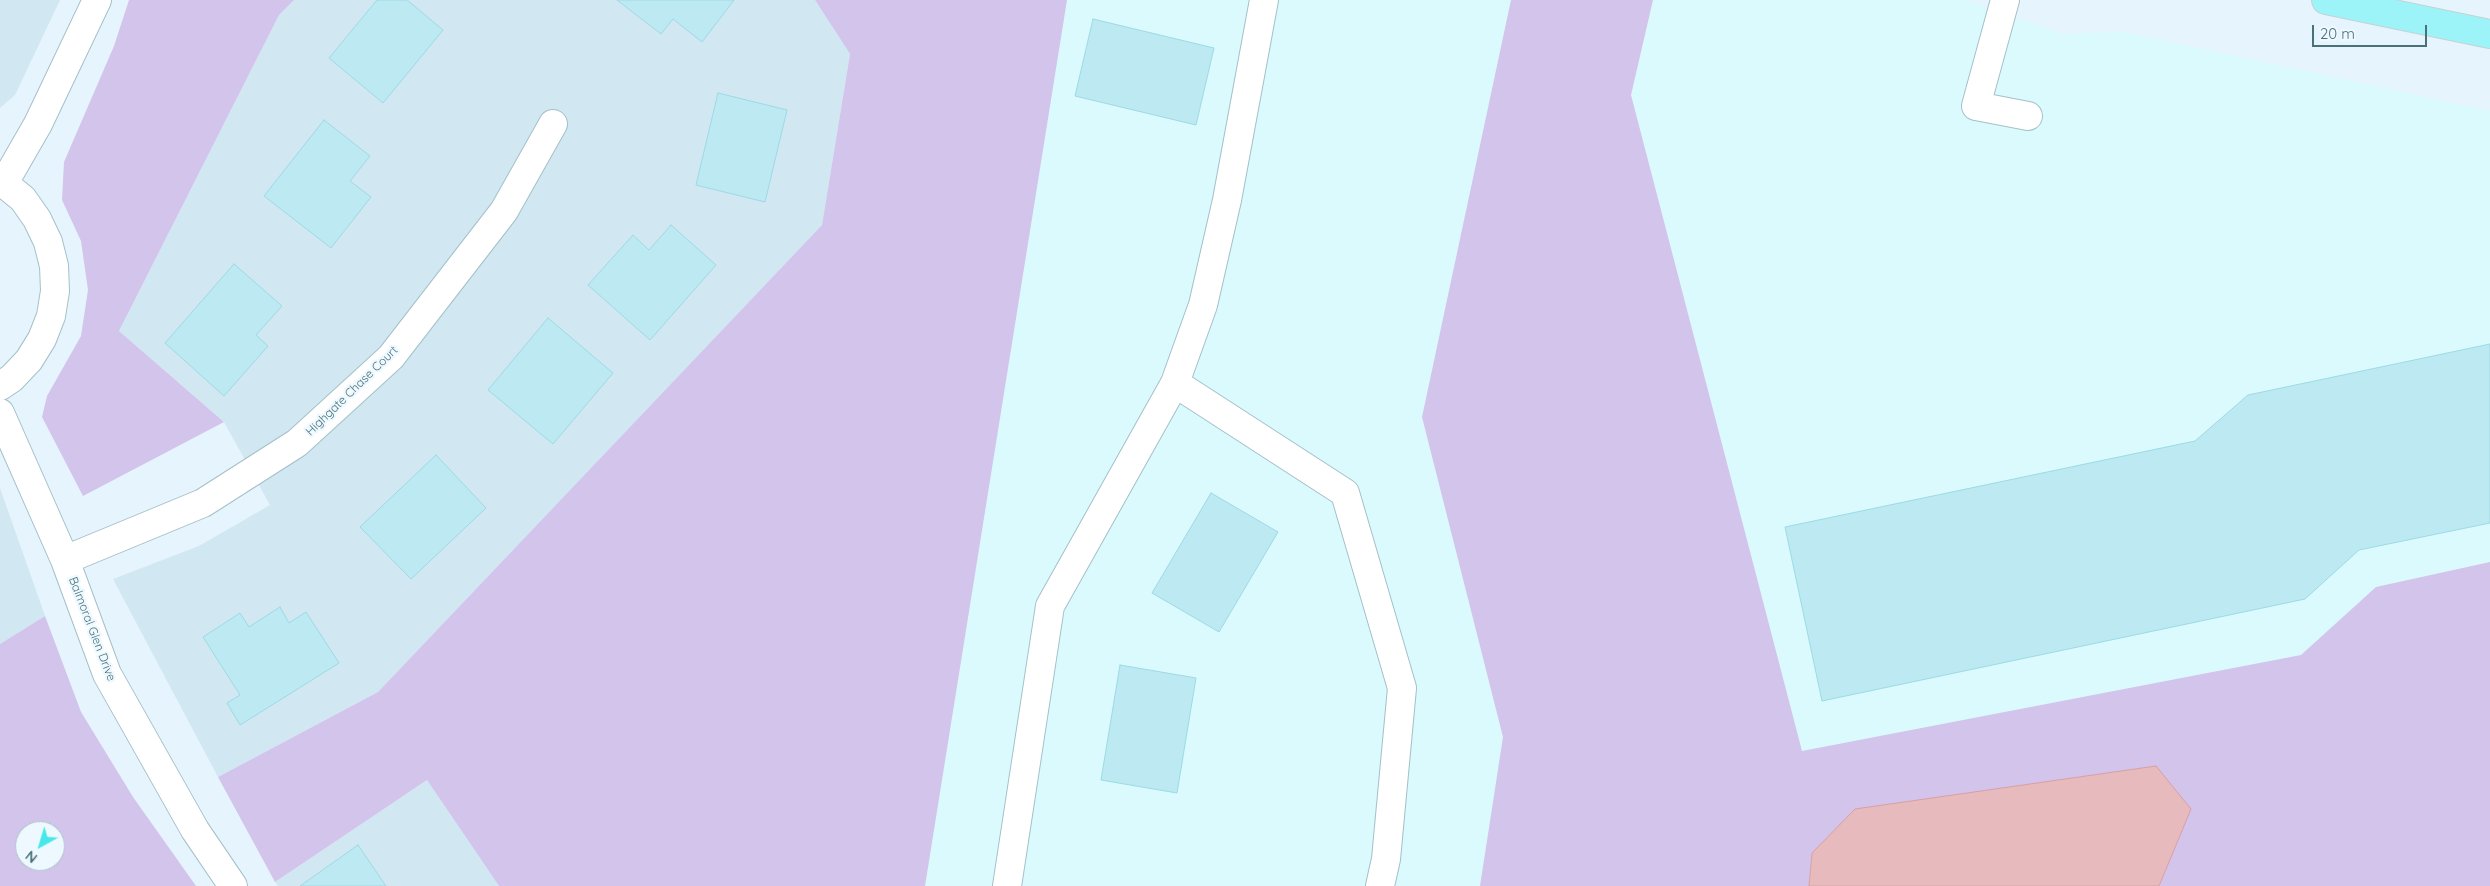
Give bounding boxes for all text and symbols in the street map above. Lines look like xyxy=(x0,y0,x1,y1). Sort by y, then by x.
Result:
scale bar xyxy=(2315,15,2430,47)
text: 20 m xyxy=(2320,24,2355,43)
street label: Highgate Chase Court xyxy=(303,343,401,439)
street label: Balmoral Glen Drive xyxy=(65,575,119,683)
north arrow xyxy=(15,821,65,871)
text: N xyxy=(22,847,41,867)

